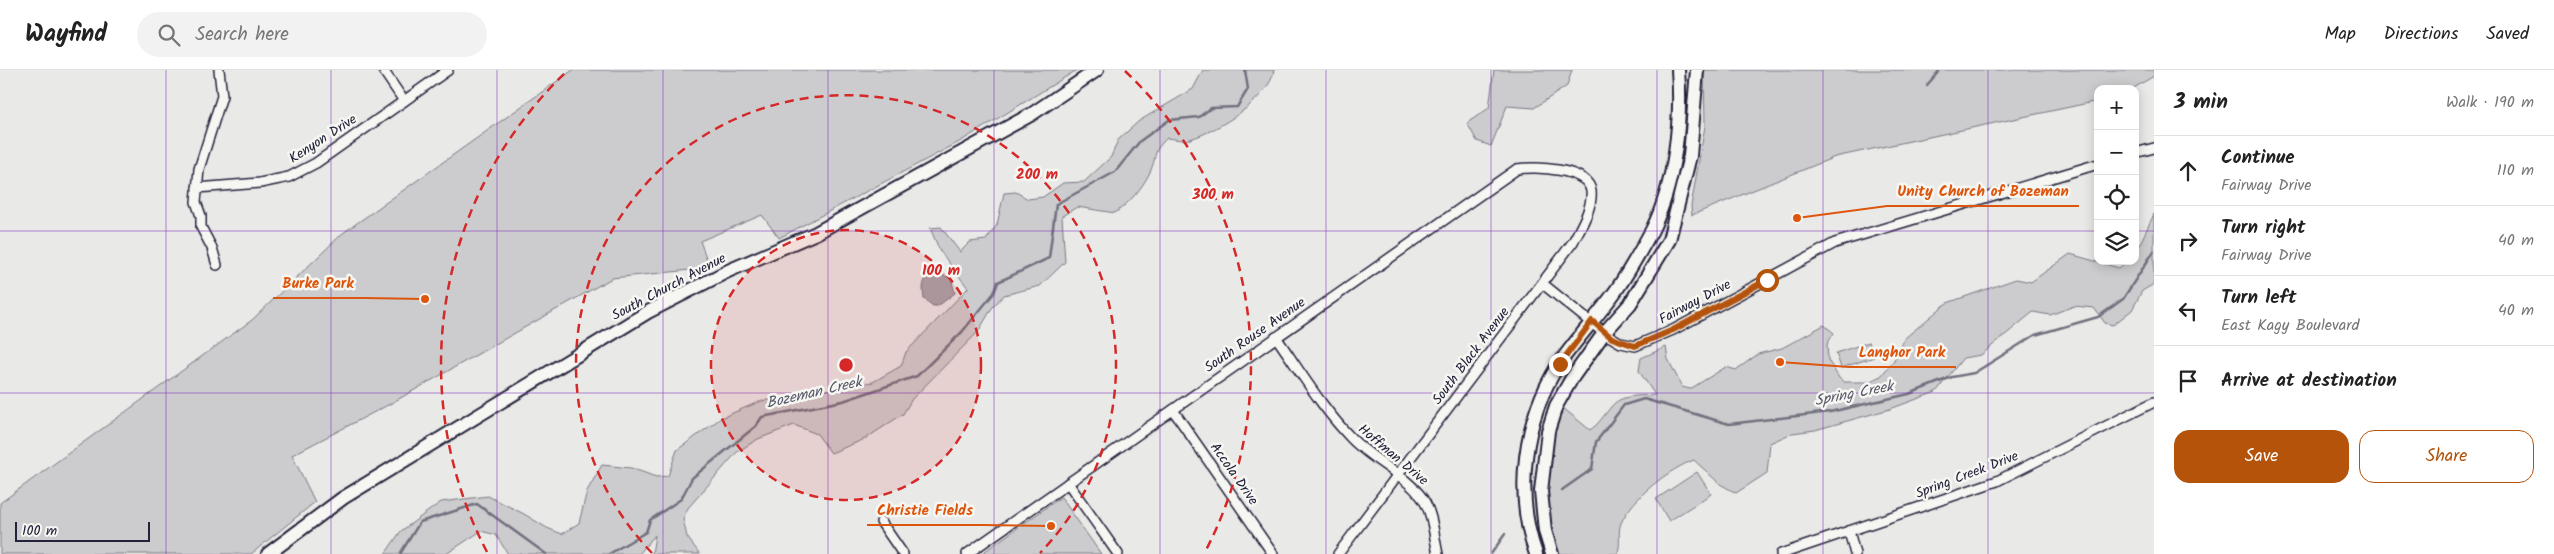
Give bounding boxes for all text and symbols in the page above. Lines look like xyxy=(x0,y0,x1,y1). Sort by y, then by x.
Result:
search box xyxy=(137,12,487,57)
text: Wayfind xyxy=(25,15,107,54)
text: Search here xyxy=(195,20,289,50)
text: Map xyxy=(2324,20,2356,49)
text: Directions xyxy=(2384,20,2458,49)
text: Saved xyxy=(2486,20,2529,49)
icon: search xyxy=(155,21,183,49)
map controls xyxy=(2094,85,2139,265)
button: + xyxy=(2094,85,2139,130)
text: 3 min xyxy=(2174,86,2228,119)
text: Walk · 190 m xyxy=(2446,90,2534,115)
street label: Kenyon Drive xyxy=(285,108,362,169)
button: − xyxy=(2094,130,2139,175)
text: Continue xyxy=(2221,143,2294,173)
icon: ahead xyxy=(2174,157,2202,185)
text: 110 m xyxy=(2497,158,2534,183)
text: 200 m xyxy=(1016,163,1058,187)
text: Fairway Drive xyxy=(2221,173,2312,198)
button: locate xyxy=(2094,175,2139,220)
callout: Unity Church of Bozeman xyxy=(1887,176,2079,206)
text: Unity Church of Bozeman xyxy=(1897,180,2069,204)
text: 300 m xyxy=(1191,183,1234,207)
text: Turn right xyxy=(2221,213,2306,243)
button: layers xyxy=(2094,220,2139,265)
icon: right xyxy=(2174,227,2202,255)
text: 40 m xyxy=(2498,228,2534,253)
text: Fairway Drive xyxy=(2221,243,2312,268)
street label: South Church Avenue xyxy=(608,247,731,326)
text: 100 m xyxy=(922,259,960,283)
callout: Burke Park xyxy=(273,268,364,298)
route start xyxy=(1756,269,1779,292)
text: Burke Park xyxy=(282,272,354,296)
street label: Fairway Drive xyxy=(1655,273,1736,330)
text: Turn left xyxy=(2221,283,2296,313)
street label: South Rouse Avenue xyxy=(1200,291,1311,378)
icon: left xyxy=(2174,297,2202,325)
text: 40 m xyxy=(2498,298,2534,323)
street label: South Black Avenue xyxy=(1427,302,1516,410)
text: East Kagy Boulevard xyxy=(2221,313,2360,338)
callout: Langhor Park xyxy=(1849,337,1956,367)
text: Langhor Park xyxy=(1859,341,1946,365)
route end xyxy=(1549,353,1572,376)
centre of rings xyxy=(837,356,855,374)
text: Arrive at destination xyxy=(2221,366,2397,396)
icon: arrive xyxy=(2174,367,2202,395)
water label: Bozeman Creek xyxy=(764,370,866,416)
water label: Spring Creek xyxy=(1813,374,1897,413)
street label: Hoffman Drive xyxy=(1353,419,1434,492)
button: Save xyxy=(2174,430,2349,483)
button: Share xyxy=(2359,430,2534,483)
street label: Accola Drive xyxy=(1204,438,1264,510)
street label: Spring Creek Drive xyxy=(1912,445,2022,505)
callout: Christie Fields xyxy=(867,495,983,525)
text: Christie Fields xyxy=(877,499,973,523)
scale bar xyxy=(15,519,150,542)
text: 100 m xyxy=(22,520,57,542)

